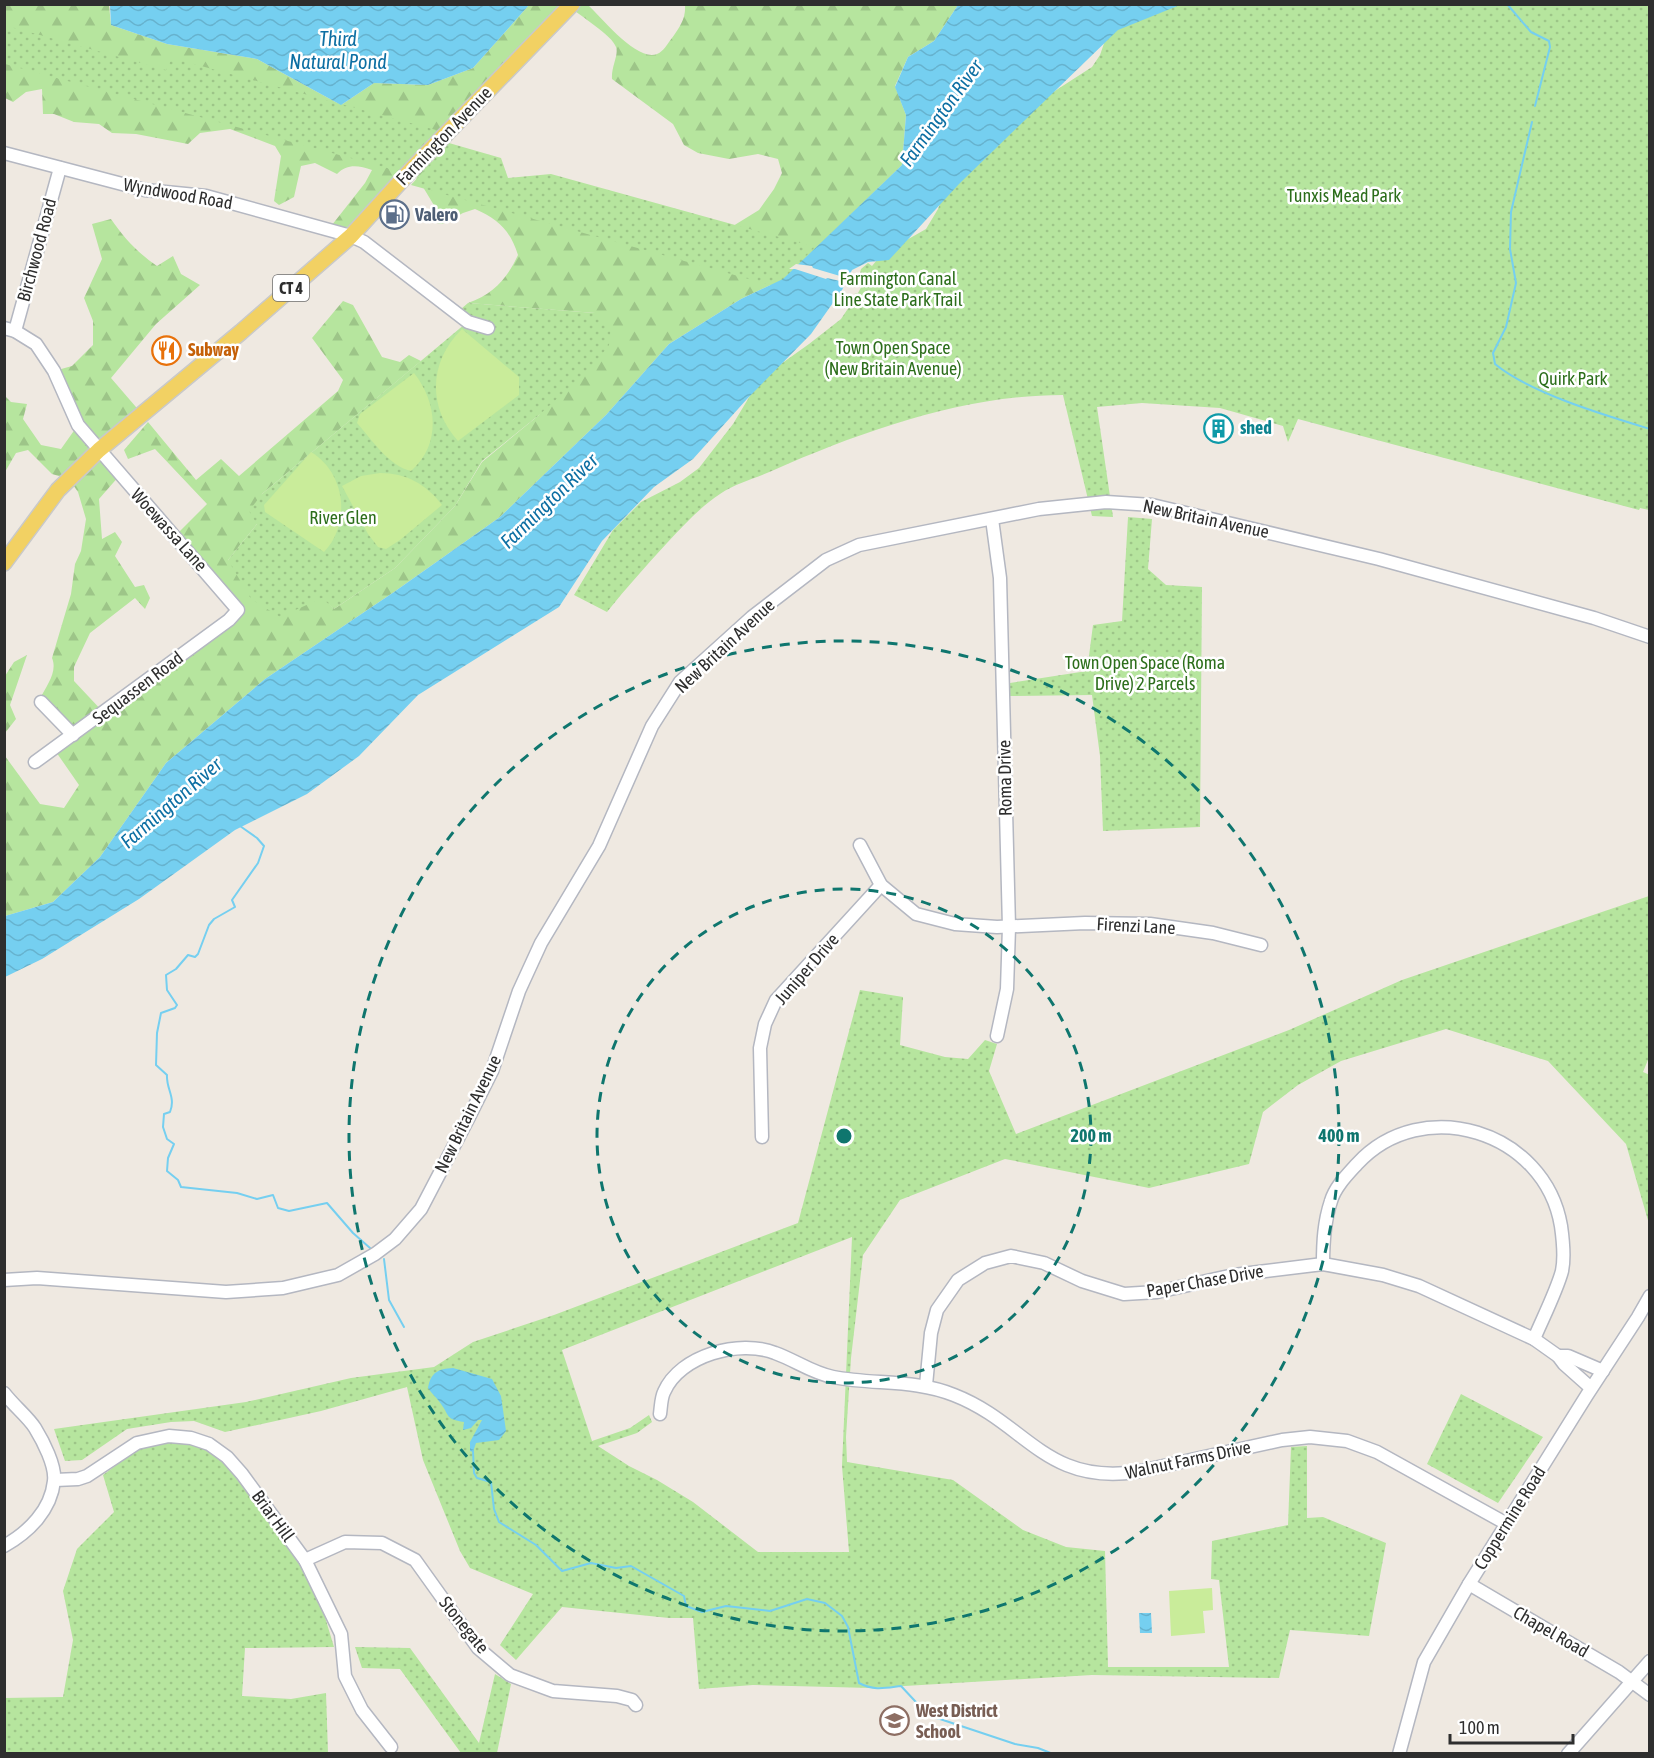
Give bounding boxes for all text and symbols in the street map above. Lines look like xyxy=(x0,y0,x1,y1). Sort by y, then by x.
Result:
water label: Third Natural Pond xyxy=(289,27,387,73)
water label: Farmington River xyxy=(894,54,988,170)
street label: Farmington Avenue xyxy=(391,82,496,189)
street label: Wyndwood Road xyxy=(122,174,234,213)
park label: Tunxis Mead Park xyxy=(1287,185,1401,206)
street label: Birchwood Road xyxy=(13,196,60,304)
fuel station icon: Valero xyxy=(378,199,410,231)
place label: Valero xyxy=(414,204,458,225)
park label: Farmington Canal Line State Park Trail xyxy=(834,268,963,310)
road number: CT 4 xyxy=(273,275,309,301)
restaurant icon: Subway xyxy=(151,334,183,366)
park label: Town Open Space (New Britain Avenue) xyxy=(824,337,962,379)
place label: Subway xyxy=(188,339,240,360)
park label: Quirk Park xyxy=(1538,368,1608,389)
building icon: shed xyxy=(1203,412,1235,444)
place label: shed xyxy=(1240,417,1272,438)
water label: Farmington River xyxy=(495,448,603,553)
street label: Woewassa Lane xyxy=(127,484,212,575)
street label: New Britain Avenue xyxy=(1141,495,1271,542)
park label: River Glen xyxy=(309,507,377,528)
street label: New Britain Avenue xyxy=(670,594,779,697)
street label: Sequassen Road xyxy=(88,647,187,728)
park label: Town Open Space (Roma Drive) 2 Parcels xyxy=(1065,652,1225,694)
street label: Roma Drive xyxy=(993,740,1016,816)
water label: Farmington River xyxy=(116,752,227,853)
street label: Firenzi Lane xyxy=(1096,913,1176,938)
street label: Juniper Drive xyxy=(770,929,843,1008)
street label: New Britain Avenue xyxy=(430,1051,505,1176)
text: 200 m xyxy=(1071,1125,1111,1146)
text: 400 m xyxy=(1318,1125,1359,1146)
centre of rings xyxy=(834,1126,854,1146)
street label: Paper Chase Drive xyxy=(1145,1260,1265,1301)
street label: Walnut Farms Drive xyxy=(1123,1436,1253,1483)
street label: Coppermine Road xyxy=(1469,1462,1550,1573)
street label: Briar Hill xyxy=(248,1486,299,1546)
street label: Stonegate xyxy=(435,1592,494,1657)
street label: Chapel Road xyxy=(1510,1602,1593,1662)
place label: West District School xyxy=(915,1700,999,1742)
school or university icon: West District School xyxy=(879,1705,911,1737)
scale bar xyxy=(1450,1707,1573,1745)
text: 100 m xyxy=(1459,1717,1500,1738)

